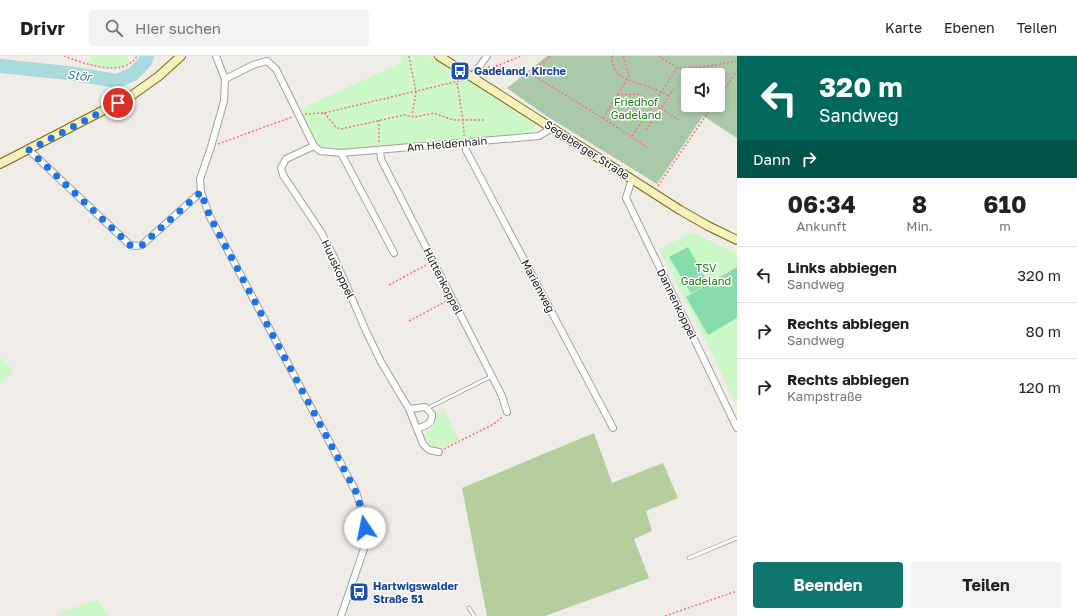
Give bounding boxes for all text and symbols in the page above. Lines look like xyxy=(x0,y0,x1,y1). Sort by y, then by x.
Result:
search box xyxy=(89,10,369,46)
text: Drivr xyxy=(20,16,65,39)
icon: search xyxy=(103,17,125,39)
text: Hier suchen xyxy=(135,19,221,37)
text: Karte xyxy=(885,19,922,36)
text: Ebenen xyxy=(944,19,995,36)
text: Teilen xyxy=(1017,19,1057,36)
bus stop icon: Gadeland, Kirche xyxy=(449,60,471,82)
place label: Gadeland, Kirche xyxy=(474,64,567,77)
water label: Stör xyxy=(66,67,94,85)
map controls xyxy=(681,68,725,112)
button: sound xyxy=(681,68,725,112)
text: 320 m xyxy=(819,70,903,103)
icon: left xyxy=(753,72,805,124)
pin xyxy=(101,86,135,120)
icon: arrive xyxy=(107,92,129,114)
park label: Friedhof Gadeland xyxy=(611,95,661,121)
text: Sandweg xyxy=(819,104,899,126)
street label: Segeberger Straße xyxy=(542,117,632,182)
street label: Am Heldenhain xyxy=(406,134,488,153)
icon: right xyxy=(798,148,820,170)
text: Dann xyxy=(753,150,790,168)
text: 06:34 xyxy=(788,189,856,218)
text: 8 xyxy=(912,189,927,218)
text: 610 xyxy=(983,189,1026,218)
text: Ankunft xyxy=(797,218,847,234)
text: Min. xyxy=(906,218,933,234)
text: m xyxy=(999,218,1011,234)
street label: Huuskoppel xyxy=(319,237,358,301)
street label: Hüttenkoppel xyxy=(421,245,466,317)
street label: Marienweg xyxy=(519,257,558,314)
text: Links abbiegen xyxy=(787,258,897,276)
park label: TSV Gadeland xyxy=(681,261,731,287)
icon: left xyxy=(753,264,775,286)
street label: Dannenkoppel xyxy=(655,266,700,341)
text: 320 m xyxy=(1017,266,1061,284)
text: Sandweg xyxy=(787,276,845,292)
text: Rechts abbiegen xyxy=(787,314,909,332)
icon: right xyxy=(753,320,775,342)
text: 80 m xyxy=(1026,322,1061,340)
text: Sandweg xyxy=(787,332,845,348)
text: Rechts abbiegen xyxy=(787,370,909,388)
icon: right xyxy=(753,376,775,398)
text: 120 m xyxy=(1019,378,1061,396)
text: Kampstraße xyxy=(787,388,862,404)
position arrow xyxy=(344,507,386,549)
button: Beenden xyxy=(753,562,903,608)
button: Teilen xyxy=(911,562,1061,608)
place label: Hartwigswalder Straße 51 xyxy=(373,579,459,605)
bus stop icon: Hartwigswalder Straße 51 xyxy=(348,581,370,603)

